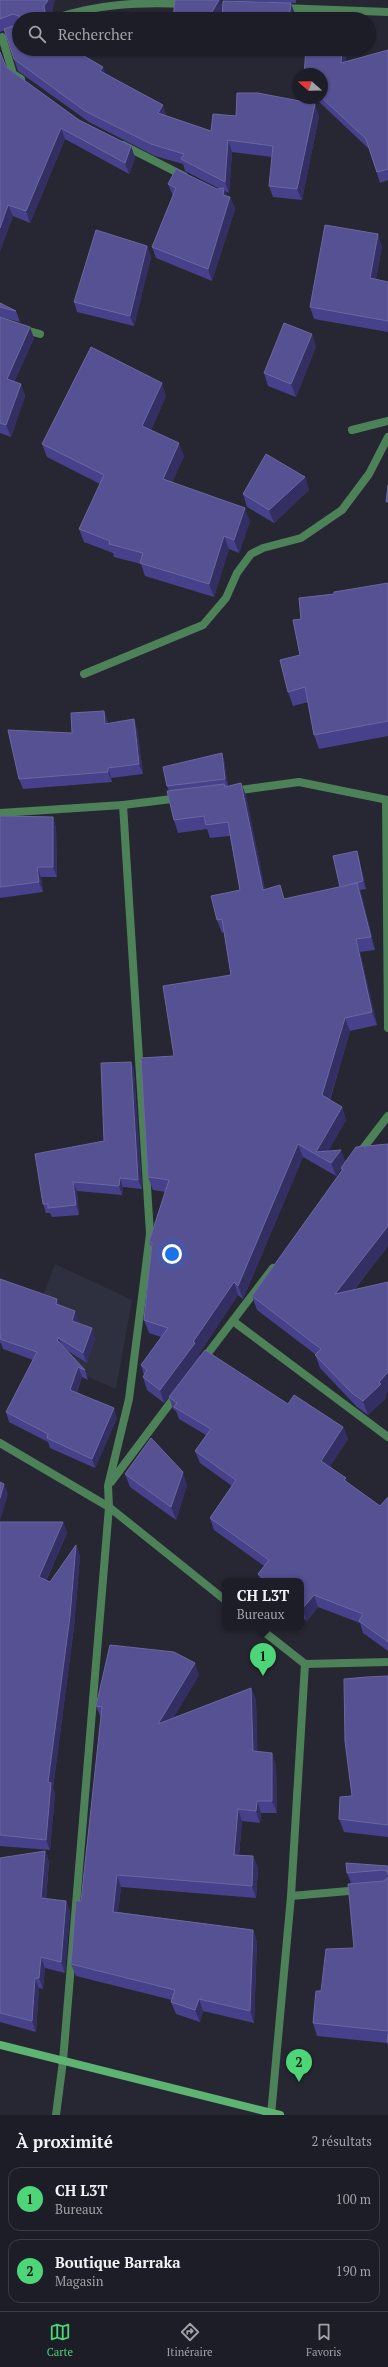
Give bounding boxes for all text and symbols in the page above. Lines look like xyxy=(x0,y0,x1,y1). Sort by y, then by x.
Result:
search box xyxy=(12,12,376,56)
icon: search xyxy=(26,23,48,45)
text: Rechercher xyxy=(58,24,133,44)
north arrow xyxy=(292,68,328,104)
your location xyxy=(162,1244,182,1264)
popup xyxy=(222,1578,304,1630)
text: CH L3T xyxy=(237,1585,289,1605)
text: Bureaux xyxy=(237,1605,284,1623)
pin: 1 xyxy=(250,1643,276,1676)
pin: 2 xyxy=(286,2049,312,2082)
text: À proximité xyxy=(16,2130,113,2153)
text: 2 résultats xyxy=(312,2132,372,2150)
text: CH L3T xyxy=(55,2180,108,2200)
text: 1 xyxy=(26,2190,34,2208)
text: 100 m xyxy=(336,2190,371,2208)
text: Bureaux xyxy=(55,2200,103,2218)
text: Boutique Barraka xyxy=(55,2252,181,2272)
text: 2 xyxy=(26,2262,34,2280)
text: 190 m xyxy=(336,2262,371,2280)
text: Magasin xyxy=(55,2272,104,2290)
tab: Carte xyxy=(47,2321,73,2359)
tab: Itinéraire xyxy=(166,2321,213,2359)
tab: Favoris xyxy=(306,2321,341,2359)

